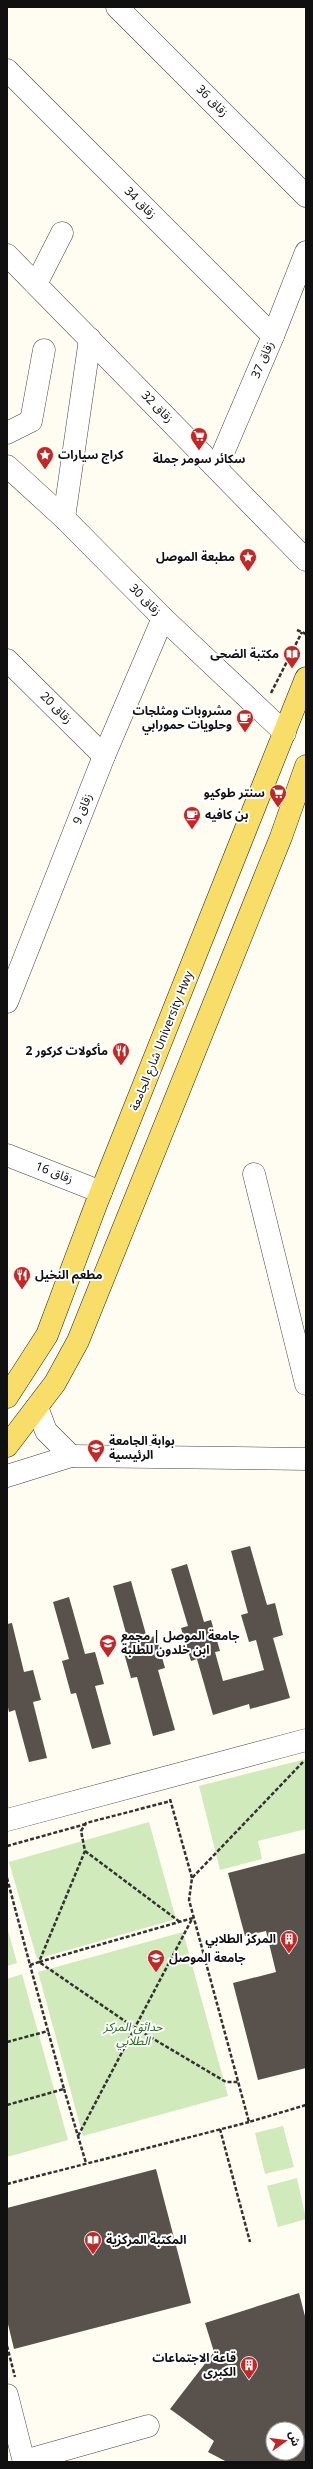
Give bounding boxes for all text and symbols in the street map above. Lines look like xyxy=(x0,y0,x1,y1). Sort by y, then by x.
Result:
street label: زقاق 36 xyxy=(189,78,235,124)
street label: زقاق 34 xyxy=(117,180,163,226)
street label: زقاق 37 xyxy=(244,337,282,383)
street label: زقاق 32 xyxy=(134,384,180,430)
supermarket icon: سكائر سومر جملة xyxy=(189,426,209,451)
place label: كراج سيارات xyxy=(58,443,124,468)
place icon: كراج سيارات xyxy=(35,445,55,470)
place label: سكائر سومر جملة xyxy=(153,447,245,472)
place label: مطبعة الموصل xyxy=(156,545,235,570)
place icon: مطبعة الموصل xyxy=(238,547,258,572)
street label: زقاق 30 xyxy=(122,577,168,623)
place label: مكتبة الضحى xyxy=(210,642,279,667)
library icon: مكتبة الضحى xyxy=(282,644,302,669)
street label: زقاق 20 xyxy=(33,685,79,731)
place label: مشروبات ومثلجات وحلويات حمورابي xyxy=(132,699,232,738)
cafe icon: مشروبات ومثلجات وحلويات حمورابي xyxy=(235,708,255,733)
place label: سنتر طوكيو xyxy=(204,781,265,806)
supermarket icon: سنتر طوكيو xyxy=(268,783,288,808)
street label: زقاق 9 xyxy=(65,789,101,829)
place label: بن كافيه xyxy=(205,803,249,828)
cafe icon: بن كافيه xyxy=(182,805,202,830)
street label: شارع الجامعة University Hwy xyxy=(122,966,202,1115)
place label: مأكولات كركور 2 xyxy=(25,1039,108,1064)
restaurant icon: مأكولات كركور 2 xyxy=(111,1041,131,1066)
street label: زقاق 16 xyxy=(31,1154,77,1192)
place label: مطعم النخيل xyxy=(35,1263,103,1288)
restaurant icon: مطعم النخيل xyxy=(12,1265,32,1290)
place label: بوابة الجامعة الرئيسية xyxy=(109,1429,175,1468)
school or university icon: بوابة الجامعة الرئيسية xyxy=(86,1438,106,1463)
place label: جامعة الموصل | مجمع ابن خلدون للطلبة xyxy=(121,1624,240,1663)
school or university icon: جامعة الموصل | مجمع ابن خلدون للطلبة xyxy=(98,1633,118,1658)
place label: المركز الطلابي xyxy=(205,1927,276,1952)
building icon: المركز الطلابي xyxy=(279,1929,299,1954)
place label: جامعة الموصل xyxy=(169,1946,246,1971)
school or university icon: جامعة الموصل xyxy=(146,1948,166,1973)
park label: حدائق المركز الطلابي xyxy=(102,2015,164,2054)
place label: المكتبة المركزية xyxy=(106,2228,186,2253)
library icon: المكتبة المركزية xyxy=(83,2230,103,2255)
place label: قاعة الاجتماعات الكبرى xyxy=(152,2346,236,2385)
building icon: قاعة الاجتماعات الكبرى xyxy=(239,2355,259,2380)
north arrow xyxy=(265,2421,305,2461)
text: ش xyxy=(281,2429,307,2449)

